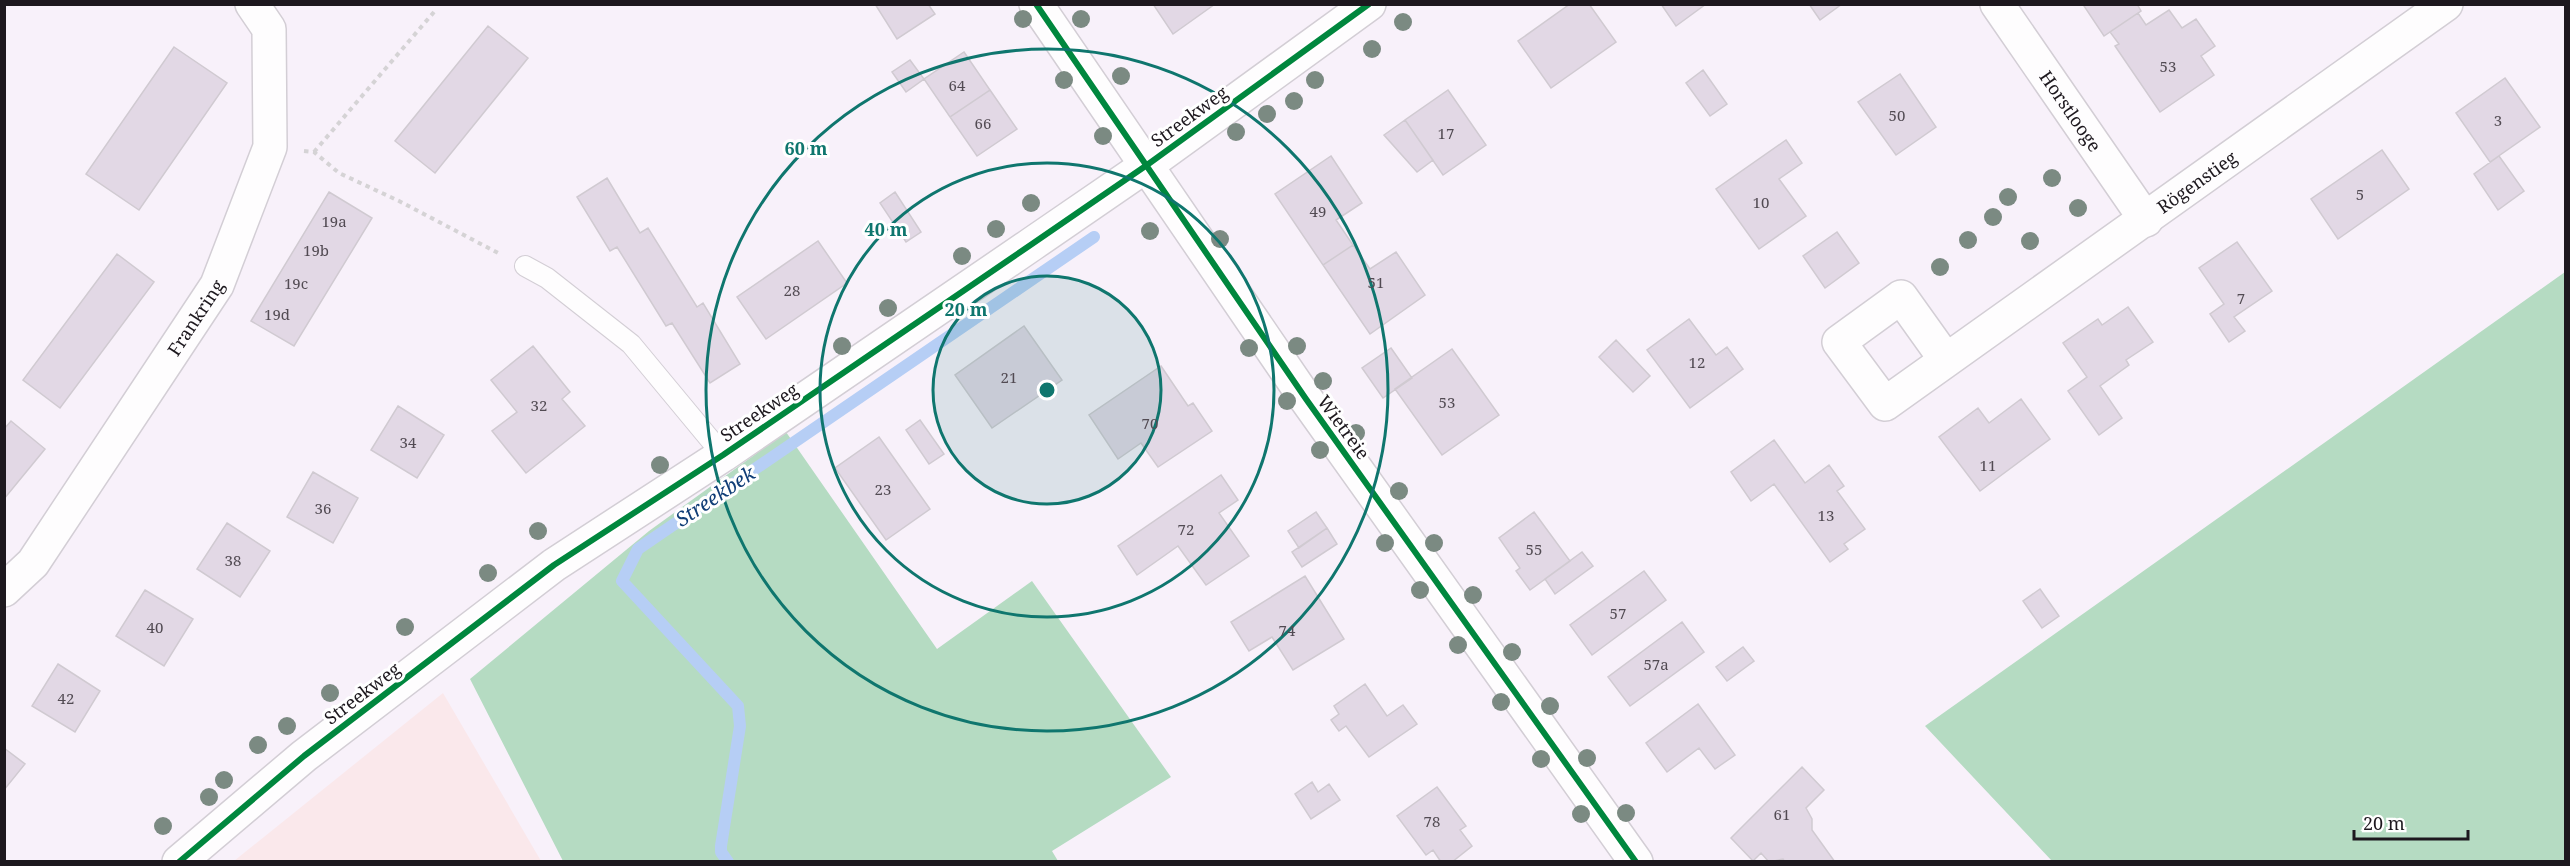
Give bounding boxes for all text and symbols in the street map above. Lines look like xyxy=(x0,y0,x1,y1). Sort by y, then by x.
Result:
house number: 53 xyxy=(2160,56,2176,76)
street label: Horstlooge xyxy=(2034,66,2107,156)
house number: 64 xyxy=(949,75,966,95)
street label: Streekweg xyxy=(1146,80,1232,152)
house number: 50 xyxy=(1889,105,1905,125)
house number: 3 xyxy=(2494,110,2502,130)
house number: 66 xyxy=(975,113,991,133)
house number: 17 xyxy=(1438,123,1454,143)
text: 60 m xyxy=(785,136,828,160)
street label: Rögenstieg xyxy=(2152,145,2242,218)
house number: 5 xyxy=(2356,184,2364,204)
house number: 10 xyxy=(1753,192,1769,212)
house number: 49 xyxy=(1310,201,1326,221)
house number: 19a xyxy=(321,211,347,231)
text: 40 m xyxy=(865,217,908,241)
house number: 19b xyxy=(303,240,329,260)
house number: 51 xyxy=(1368,272,1384,292)
house number: 19c xyxy=(284,273,308,293)
street label: Frankring xyxy=(162,275,230,360)
house number: 28 xyxy=(784,280,800,300)
house number: 7 xyxy=(2237,288,2245,308)
text: 20 m xyxy=(945,297,988,321)
house number: 19d xyxy=(264,304,290,324)
house number: 12 xyxy=(1689,352,1705,372)
house number: 21 xyxy=(1001,367,1017,387)
street label: Streekweg xyxy=(715,377,803,447)
centre of rings xyxy=(1037,380,1057,400)
street label: Wietreie xyxy=(1313,390,1375,464)
house number: 53 xyxy=(1439,392,1455,412)
house number: 32 xyxy=(531,395,547,415)
house number: 70 xyxy=(1142,413,1158,433)
house number: 34 xyxy=(400,432,417,452)
house number: 11 xyxy=(1980,455,1996,475)
water label: Streekbek xyxy=(670,459,761,533)
house number: 23 xyxy=(875,479,891,499)
house number: 36 xyxy=(315,498,331,518)
house number: 13 xyxy=(1818,505,1834,525)
house number: 72 xyxy=(1178,519,1194,539)
house number: 55 xyxy=(1526,539,1542,559)
house number: 38 xyxy=(225,550,241,570)
house number: 57 xyxy=(1610,603,1626,623)
house number: 40 xyxy=(147,617,163,637)
house number: 74 xyxy=(1279,620,1296,640)
house number: 57a xyxy=(1643,654,1669,674)
street label: Streekweg xyxy=(319,656,405,729)
house number: 42 xyxy=(58,688,74,708)
scale bar xyxy=(2354,803,2468,841)
house number: 61 xyxy=(1774,804,1790,824)
house number: 78 xyxy=(1424,811,1440,831)
text: 20 m xyxy=(2363,811,2405,835)

